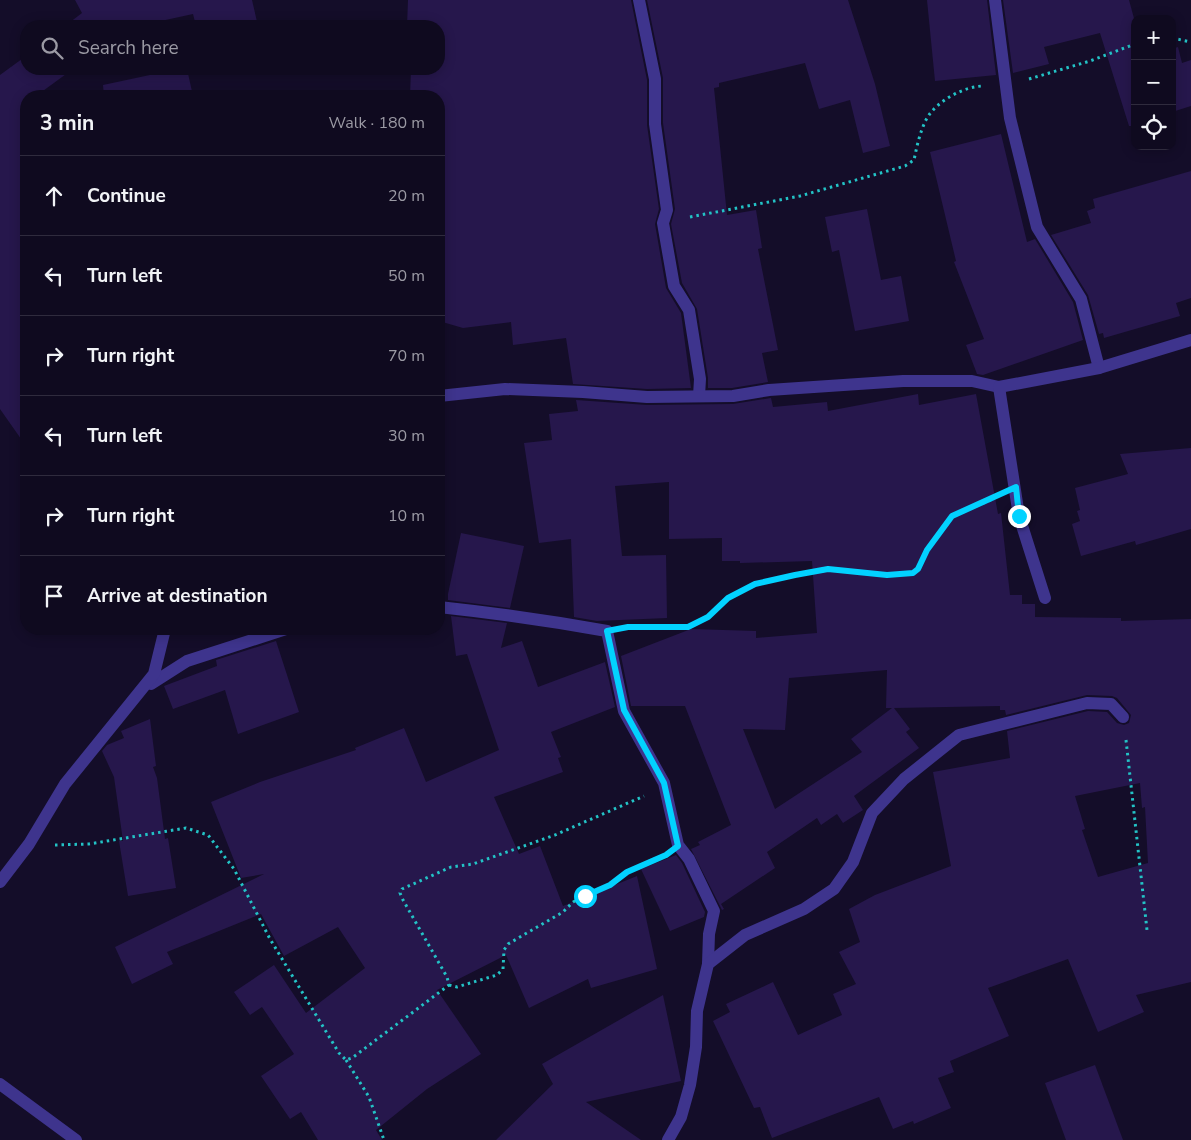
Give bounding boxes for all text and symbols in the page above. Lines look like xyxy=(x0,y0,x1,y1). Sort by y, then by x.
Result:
map controls xyxy=(1131,15,1176,150)
button: + xyxy=(1131,15,1176,60)
search box xyxy=(20,20,445,75)
icon: search xyxy=(38,34,66,62)
text: Search here xyxy=(78,35,179,61)
button: − xyxy=(1131,60,1176,105)
button: locate xyxy=(1131,105,1176,150)
text: 3 min xyxy=(40,109,94,137)
text: Walk · 180 m xyxy=(329,112,425,134)
icon: ahead xyxy=(40,182,68,210)
text: Continue xyxy=(87,183,166,209)
text: 20 m xyxy=(388,185,425,207)
icon: left xyxy=(40,262,68,290)
text: Turn left xyxy=(87,263,162,289)
text: 50 m xyxy=(388,265,425,287)
icon: right xyxy=(40,342,68,370)
text: Turn right xyxy=(87,343,174,369)
text: 70 m xyxy=(388,345,425,367)
icon: left xyxy=(40,422,68,450)
text: Turn left xyxy=(87,423,162,449)
text: 30 m xyxy=(388,425,425,447)
icon: right xyxy=(40,502,68,530)
text: Turn right xyxy=(87,503,174,529)
text: 10 m xyxy=(388,505,425,527)
route end xyxy=(1008,505,1031,528)
icon: arrive xyxy=(40,582,68,610)
text: Arrive at destination xyxy=(87,583,268,609)
route start xyxy=(574,885,597,908)

